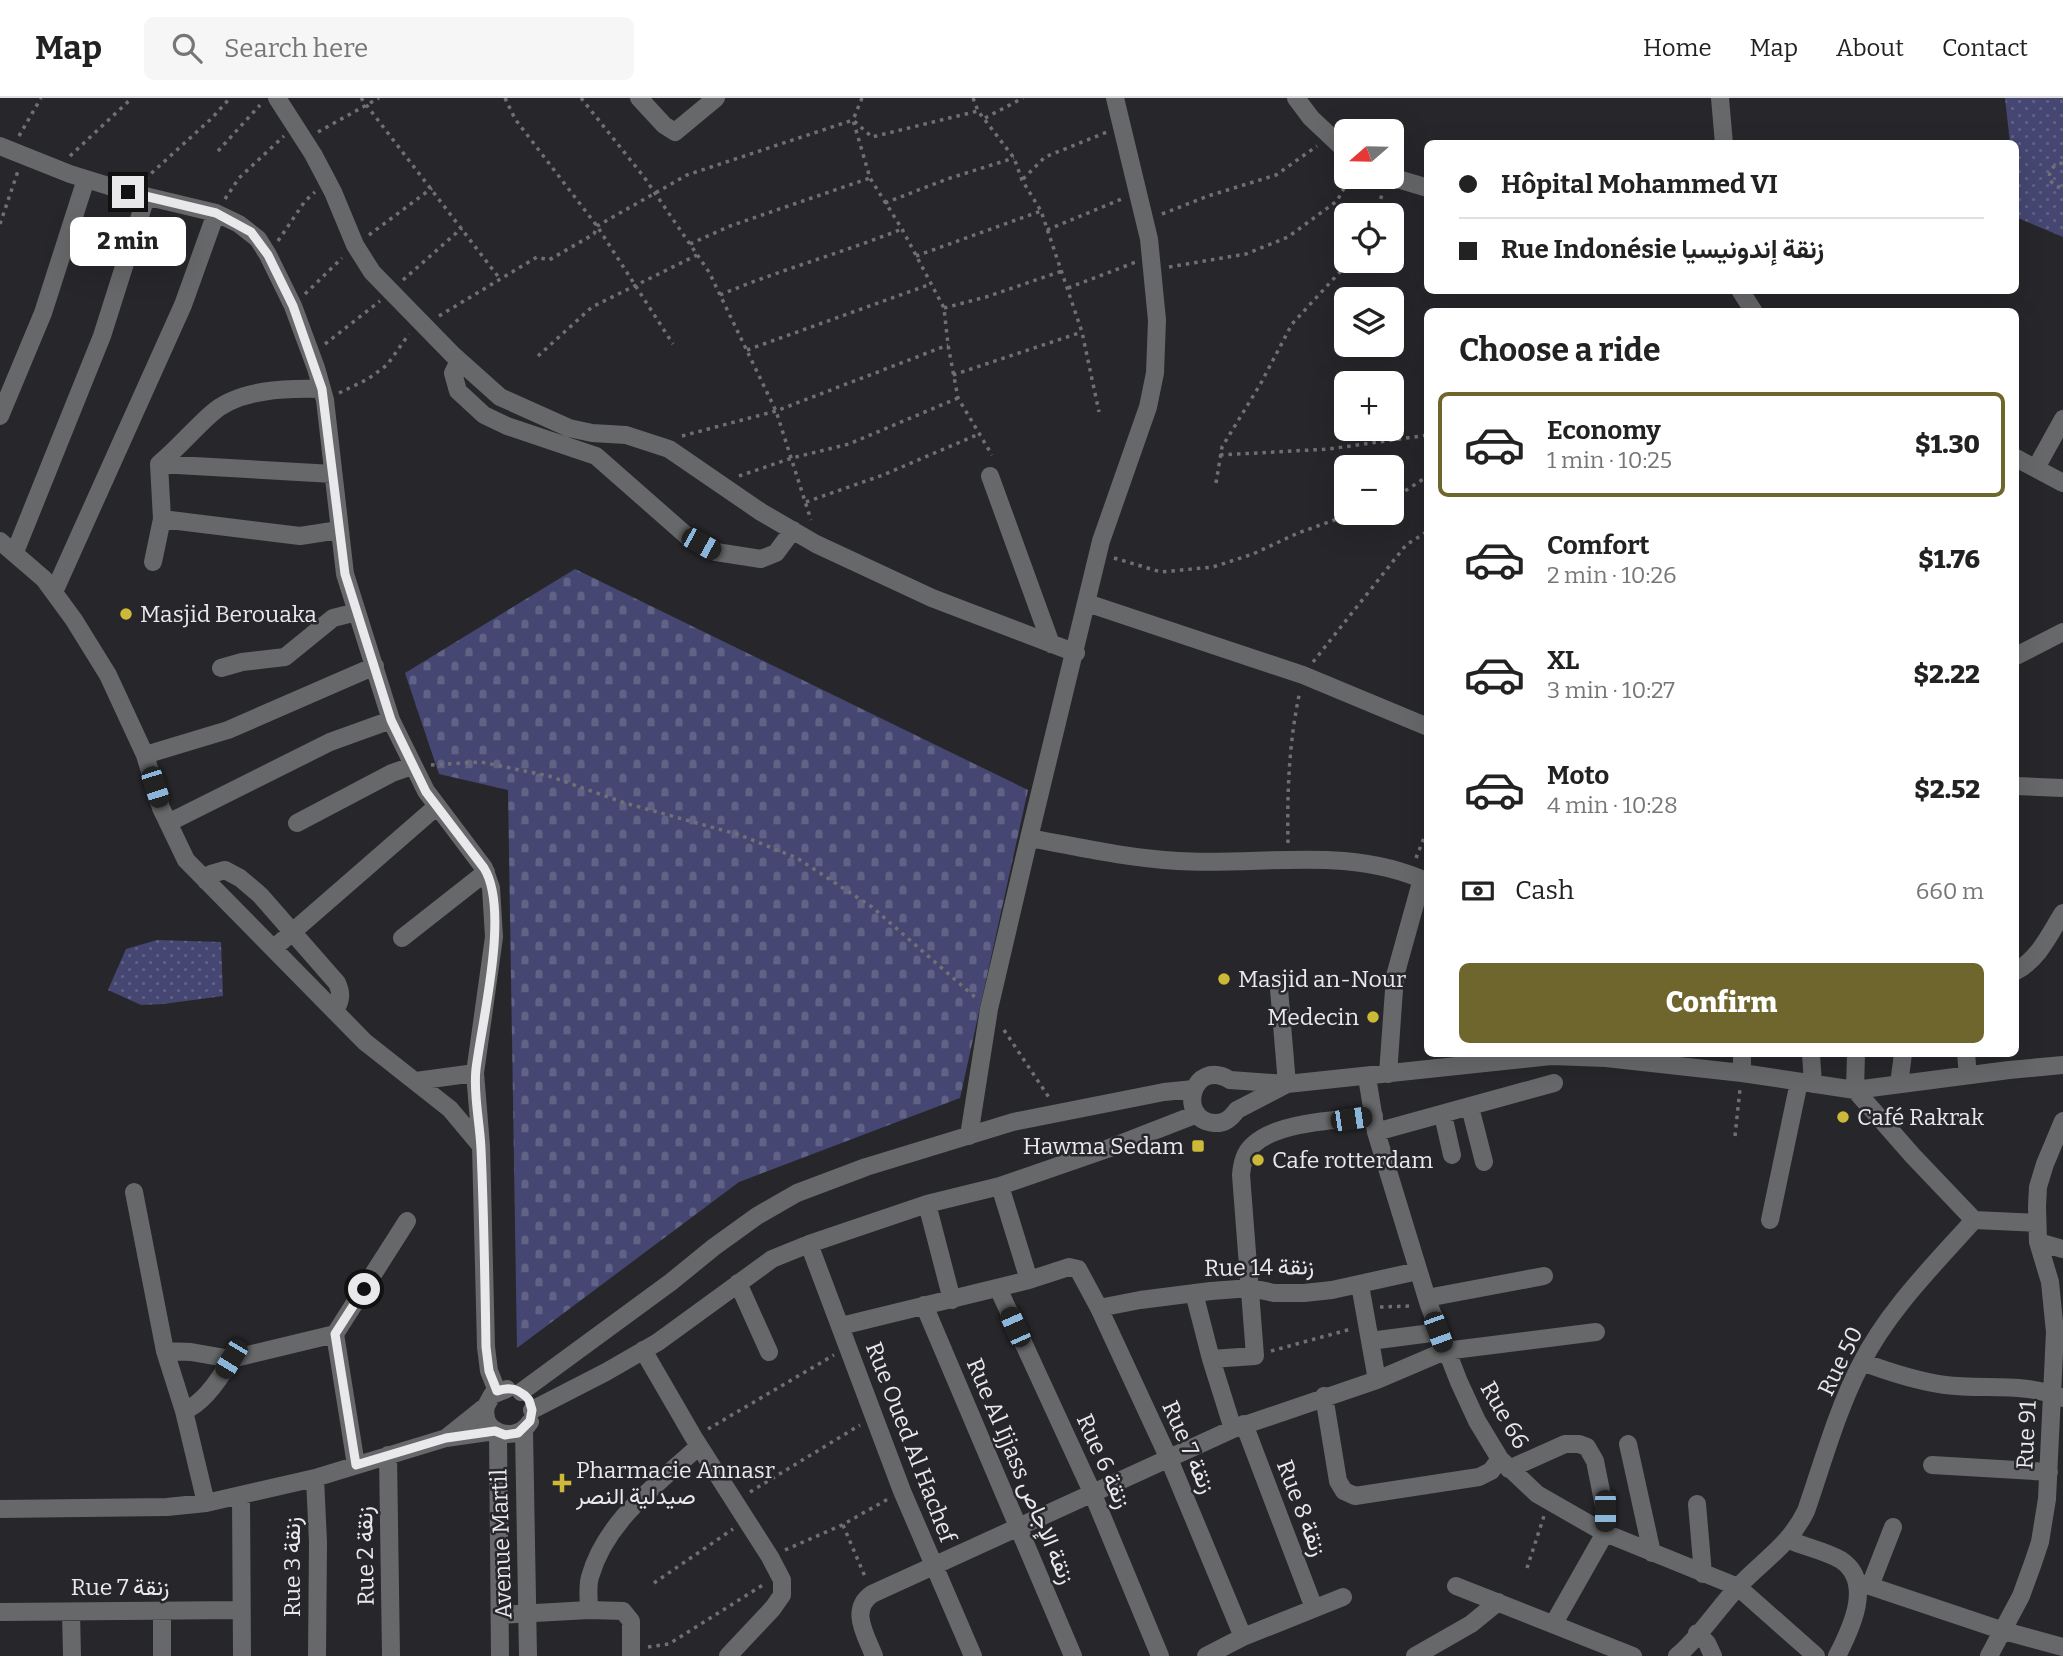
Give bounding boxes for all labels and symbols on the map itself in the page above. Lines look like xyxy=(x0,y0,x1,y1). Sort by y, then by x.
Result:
north arrow xyxy=(1334,119,1404,189)
route end xyxy=(112,176,144,208)
callout: 2 min xyxy=(70,217,186,266)
car xyxy=(678,525,725,563)
place label: Masjid Berouaka xyxy=(140,600,317,628)
marker: Masjid Berouaka xyxy=(118,606,134,622)
car xyxy=(139,764,172,810)
place label: Masjid an-Nour xyxy=(1238,965,1406,993)
marker: Masjid an-Nour xyxy=(1216,971,1232,987)
place label: Medecin xyxy=(1267,1003,1359,1031)
marker: Medecin xyxy=(1365,1009,1381,1025)
place label: Café Rakrak xyxy=(1857,1103,1984,1131)
car xyxy=(1329,1106,1374,1132)
marker: Café Rakrak xyxy=(1835,1109,1851,1125)
place label: Hawma Sedam xyxy=(1023,1132,1184,1160)
marker: Hawma Sedam xyxy=(1190,1138,1206,1154)
place label: Cafe rotterdam xyxy=(1272,1146,1433,1174)
marker: Cafe rotterdam xyxy=(1250,1152,1266,1168)
street label: Rue 14 زنقة xyxy=(1204,1252,1314,1283)
route start xyxy=(348,1273,380,1305)
car xyxy=(997,1304,1034,1350)
car xyxy=(1421,1309,1456,1355)
street label: Rue 50 xyxy=(1811,1322,1869,1400)
car xyxy=(212,1336,251,1382)
street label: Rue Oued Al Hachef xyxy=(860,1338,963,1548)
street label: Rue Al Ijjass زنقة الإجاص xyxy=(960,1354,1081,1588)
street label: Rue 66 xyxy=(1475,1376,1535,1454)
street label: Rue 7 زنقة xyxy=(1155,1396,1222,1498)
street label: Rue 91 xyxy=(2010,1399,2042,1470)
street label: Rue 6 زنقة xyxy=(1070,1409,1137,1513)
place label: Pharmacie Annasr صيدلية النصر xyxy=(575,1456,775,1511)
street label: Rue 8 زنقة xyxy=(1270,1456,1333,1560)
street label: Avenue Martil xyxy=(484,1468,518,1620)
marker: Pharmacie Annasr صيدلية النصر xyxy=(554,1475,570,1491)
car xyxy=(1595,1490,1616,1532)
street label: Rue 2 زنقة xyxy=(350,1506,381,1606)
street label: Rue 3 زنقة xyxy=(278,1517,307,1617)
street label: Rue 7 زنقة xyxy=(71,1573,169,1602)

